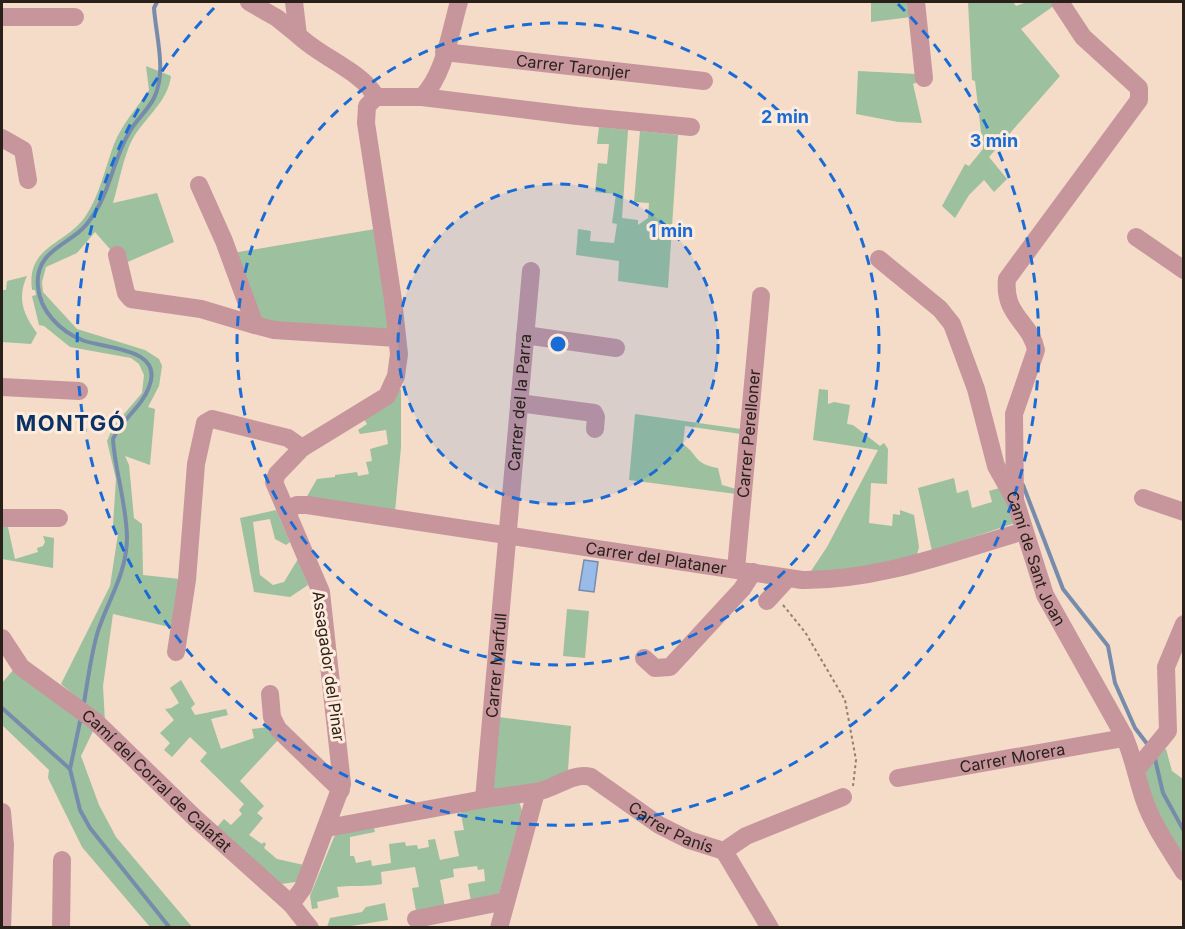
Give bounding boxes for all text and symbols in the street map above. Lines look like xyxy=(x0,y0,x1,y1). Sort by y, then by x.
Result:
street label: Carrer Taronjer xyxy=(515,50,631,83)
text: 2 min xyxy=(761,106,809,127)
text: 3 min xyxy=(970,130,1018,151)
text: 1 min xyxy=(649,220,693,241)
street label: Carrer del la Parra xyxy=(503,333,535,472)
centre of rings xyxy=(548,334,568,354)
street label: Carrer Perelloner xyxy=(733,368,764,499)
district label: MONTGÓ xyxy=(16,410,126,436)
street label: Camí de Sant Joan xyxy=(1002,487,1070,629)
street label: Carrer del Plataner xyxy=(584,537,728,578)
street label: Assagador del Pinar xyxy=(309,590,349,742)
street label: Carrer Marfull xyxy=(481,612,511,719)
street label: Camí del Corral de Calafat xyxy=(78,705,236,856)
street label: Carrer Morera xyxy=(958,739,1067,777)
street label: Carrer Panís xyxy=(625,797,716,857)

